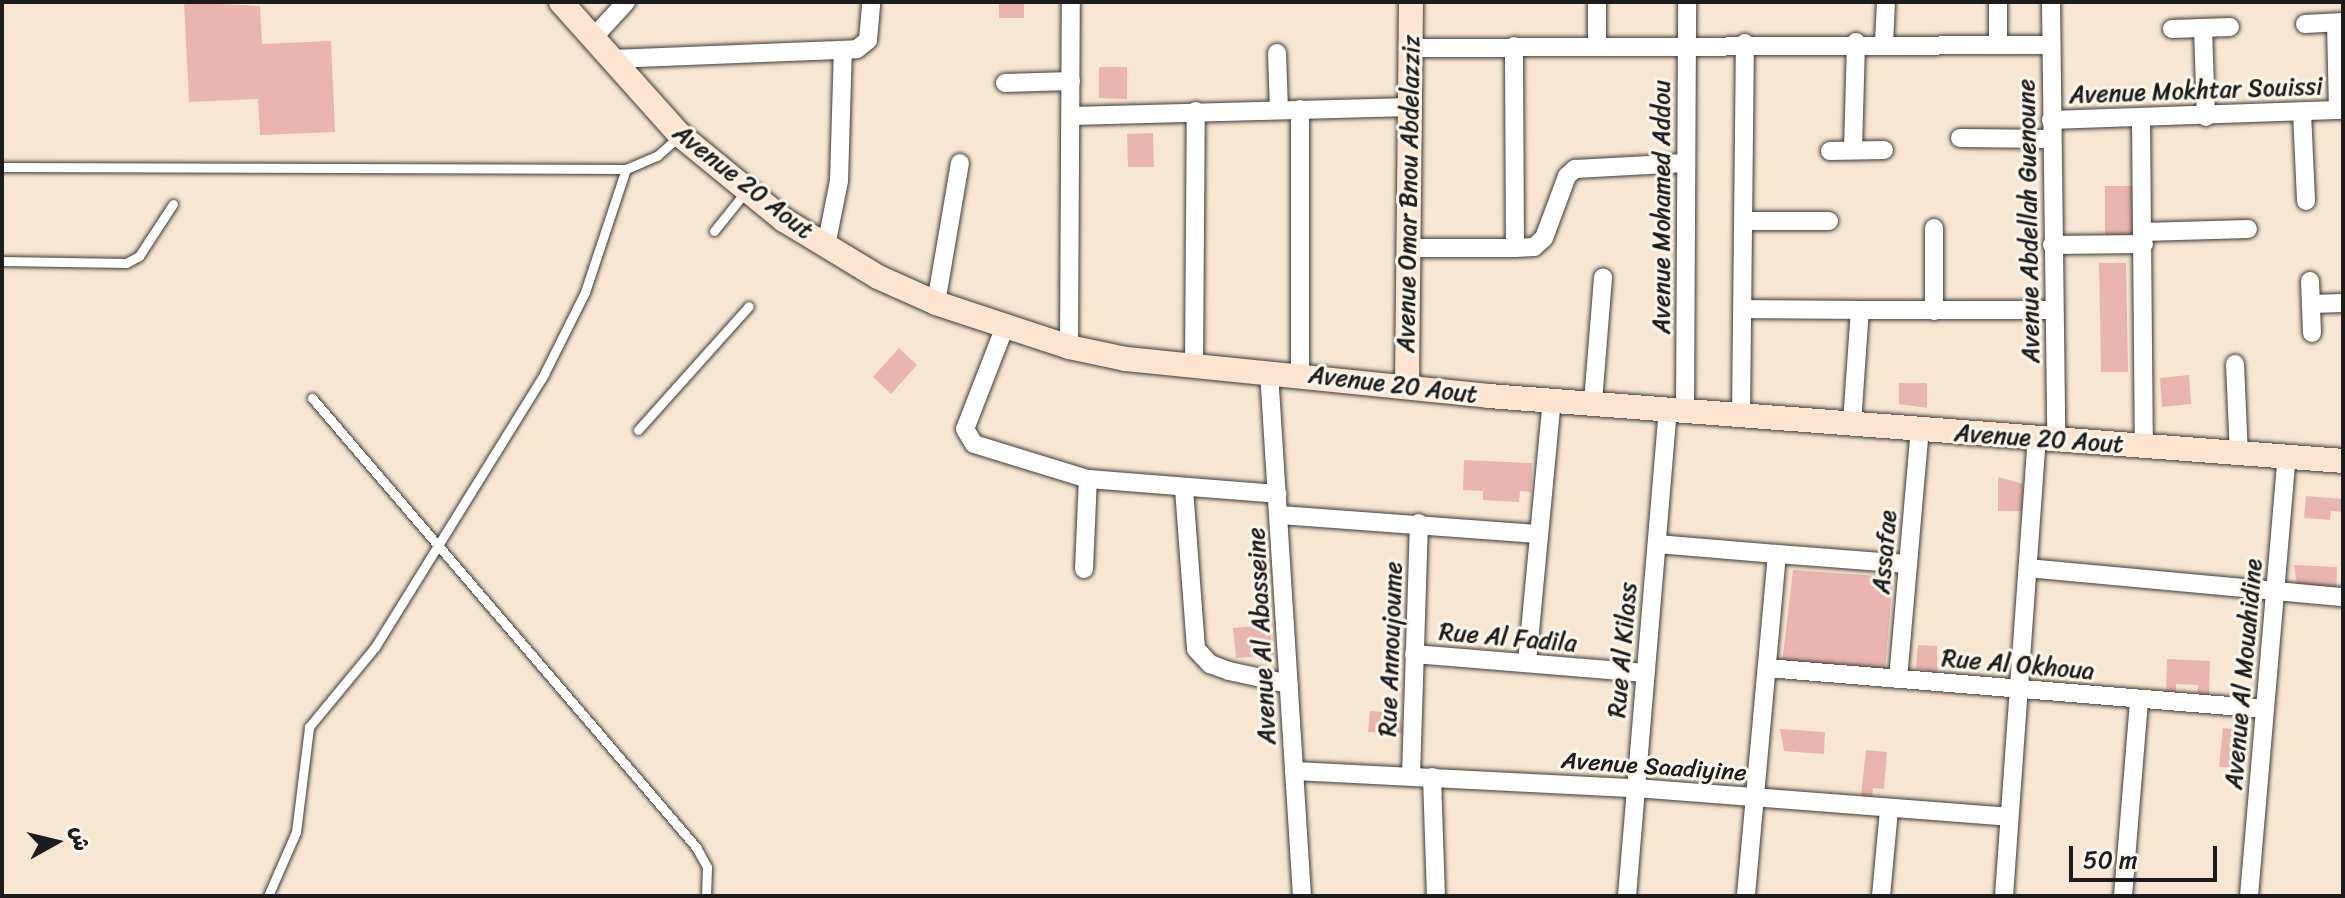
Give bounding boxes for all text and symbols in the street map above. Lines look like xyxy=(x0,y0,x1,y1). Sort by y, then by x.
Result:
street label: Avenue Omar Bnou Abdelazziz xyxy=(1392,35,1426,353)
street label: Avenue Mokhtar Souissi xyxy=(2069,72,2323,110)
street label: Avenue Abdellah Guenoune xyxy=(2012,79,2046,363)
street label: Avenue Mohamed Addou xyxy=(1648,80,1676,334)
street label: Avenue 20 Aout xyxy=(667,119,819,245)
street label: Avenue 20 Aout xyxy=(1307,360,1479,410)
street label: Avenue 20 Aout xyxy=(1954,419,2124,459)
street label: Assafae xyxy=(1867,509,1903,595)
street label: Avenue Al Abasseine xyxy=(1242,527,1282,745)
street label: Avenue Al Mouahidine xyxy=(2220,557,2268,791)
street label: Rue Annoujoume xyxy=(1374,561,1408,737)
street label: Rue Al Kilass xyxy=(1603,581,1643,719)
street label: Rue Al Fadila xyxy=(1438,618,1578,658)
street label: Rue Al Okhoua xyxy=(1941,644,2095,686)
street label: Avenue Saadiyine xyxy=(1560,746,1748,788)
north arrow xyxy=(16,802,96,882)
text: ش xyxy=(59,824,101,853)
scale bar xyxy=(2073,830,2221,880)
text: 50 m xyxy=(2083,839,2138,881)

